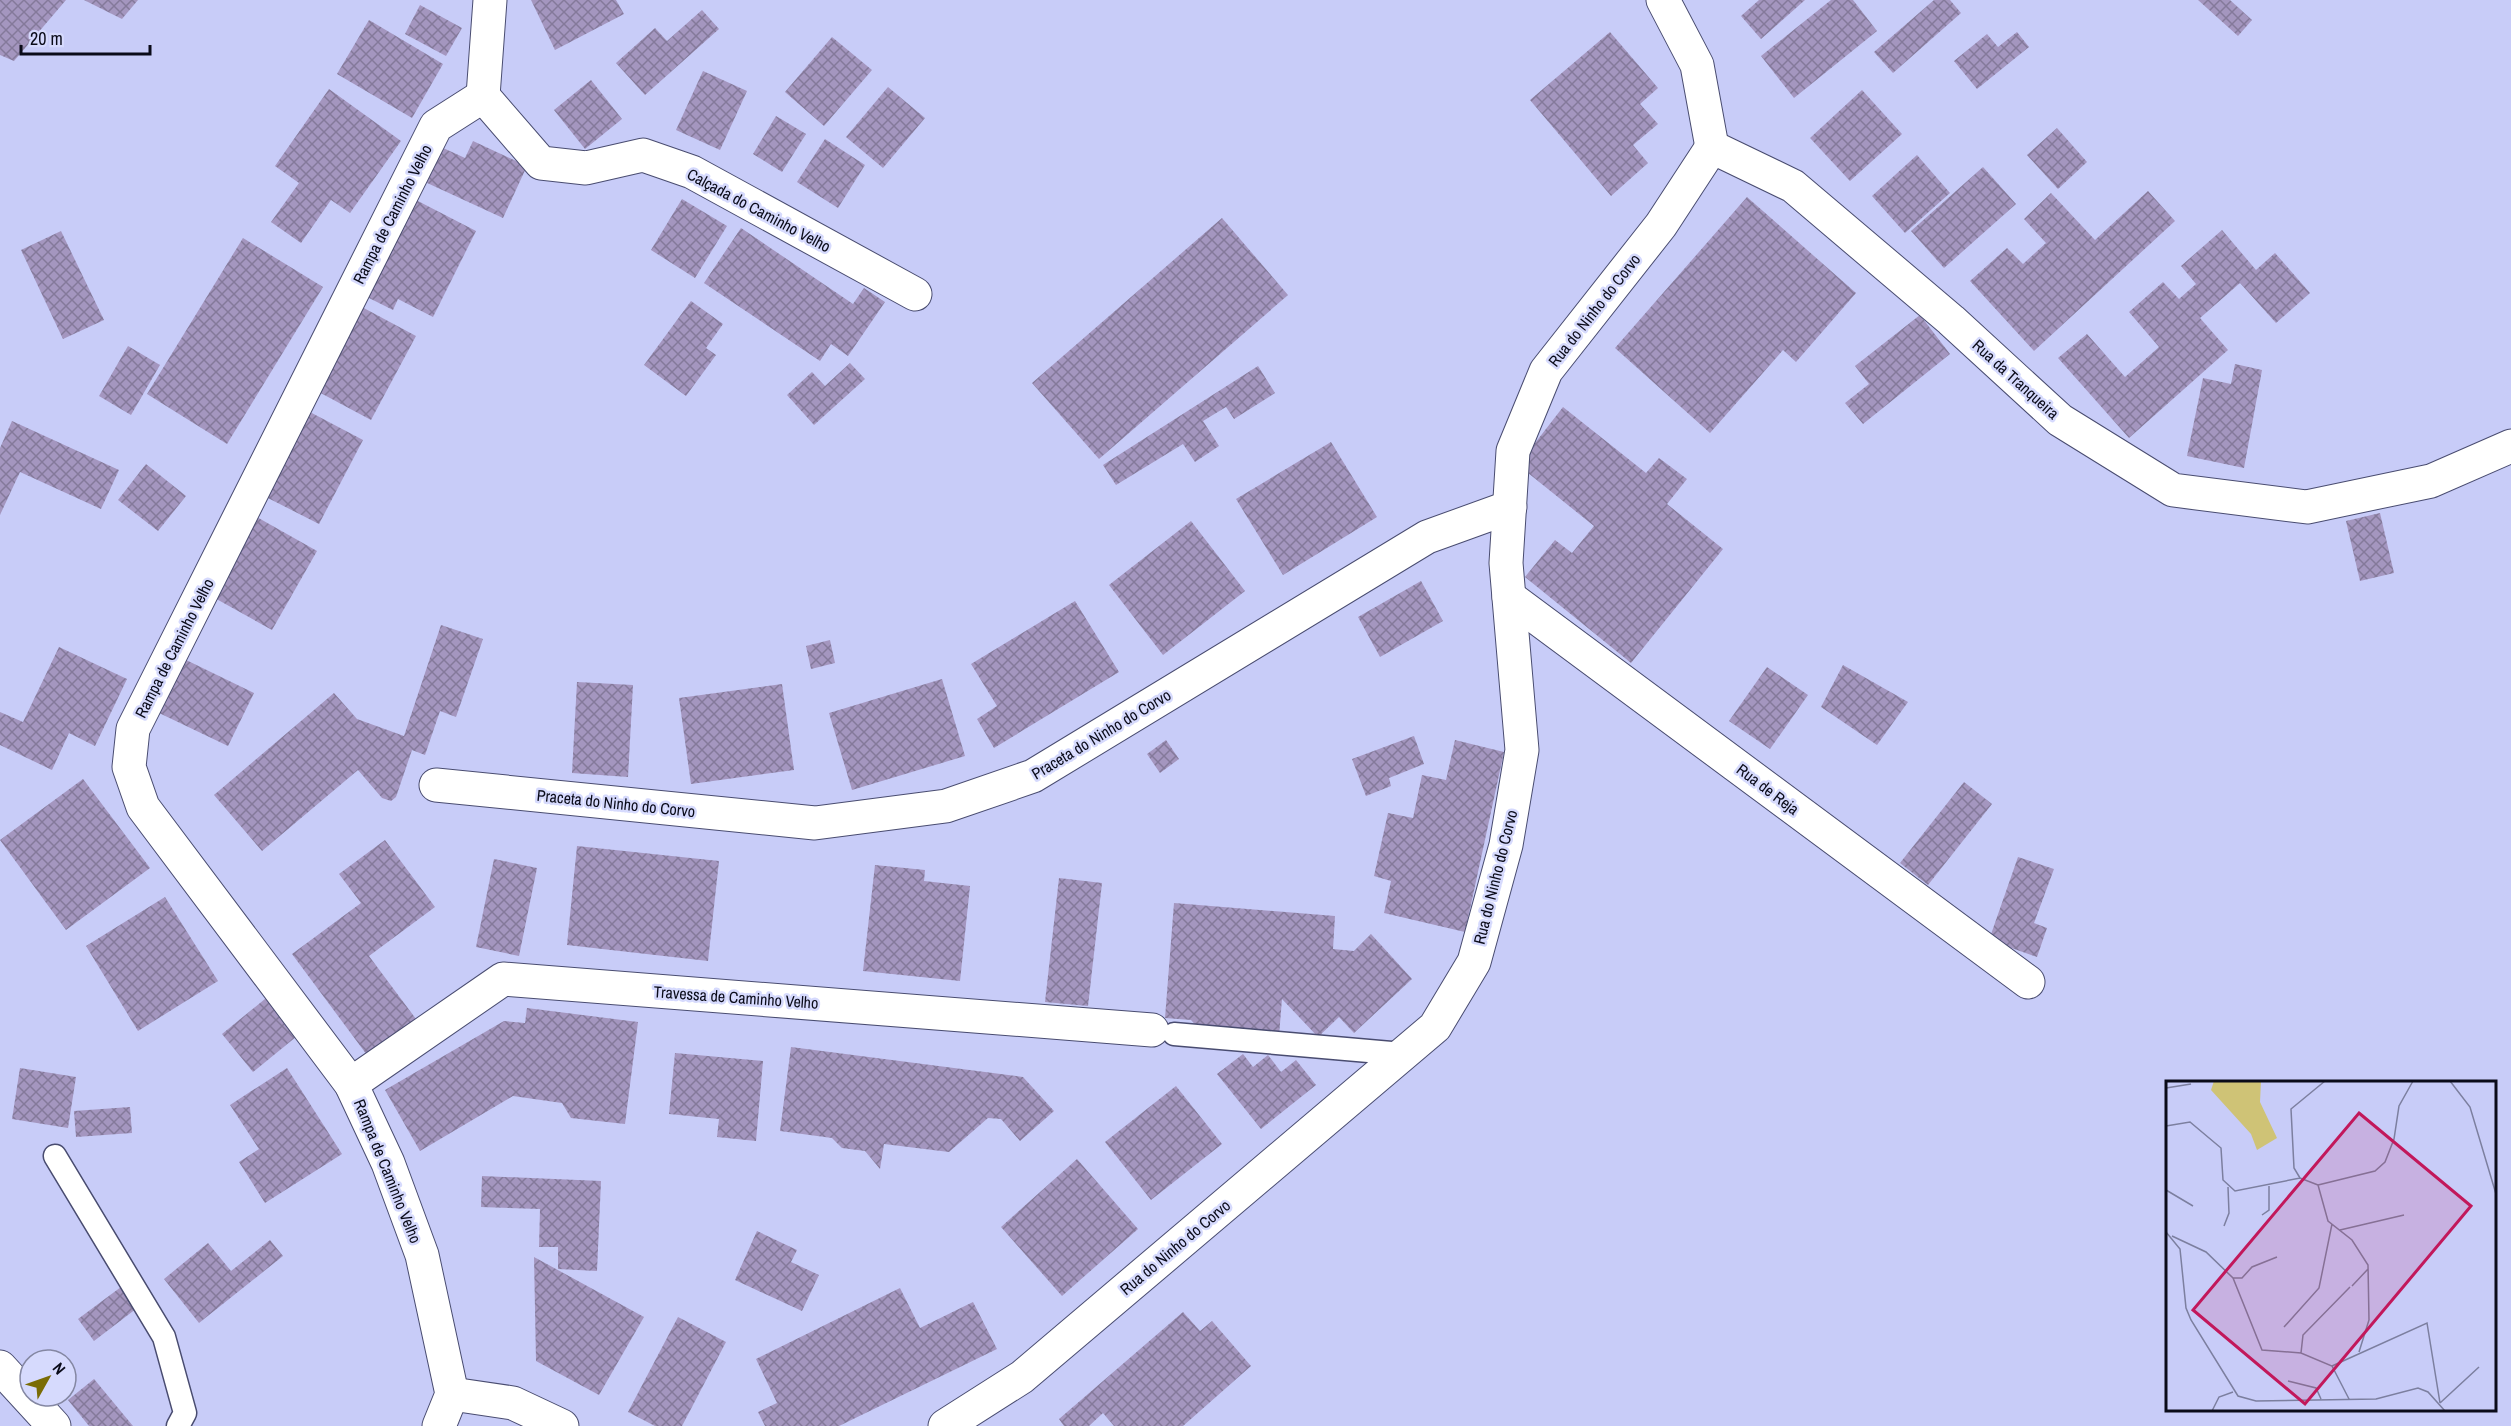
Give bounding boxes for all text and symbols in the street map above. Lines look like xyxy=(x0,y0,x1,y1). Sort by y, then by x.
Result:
scale bar xyxy=(21,18,150,56)
text: 20 m xyxy=(30,26,63,51)
street label: Rampa de Caminho Velho xyxy=(347,140,437,288)
street label: Calçada do Caminho Velho xyxy=(683,163,835,257)
street label: Rua do Ninho do Corvo xyxy=(1543,249,1645,371)
street label: Rua da Tranqueira xyxy=(1968,334,2065,424)
street label: Rampa de Caminho Velho xyxy=(129,574,219,722)
street label: Praceta do Ninho do Corvo xyxy=(1027,684,1175,784)
street label: Rua de Reja xyxy=(1732,758,1804,820)
street label: Praceta do Ninho do Corvo xyxy=(536,784,696,822)
street label: Rua do Ninho do Corvo xyxy=(1468,807,1522,947)
street label: Travessa de Caminho Velho xyxy=(653,980,819,1014)
inset map xyxy=(2166,1081,2496,1411)
street label: Rampa de Caminho Velho xyxy=(349,1096,427,1246)
street label: Rua do Ninho do Corvo xyxy=(1115,1194,1235,1300)
north arrow xyxy=(18,1348,78,1408)
text: N xyxy=(48,1358,71,1379)

